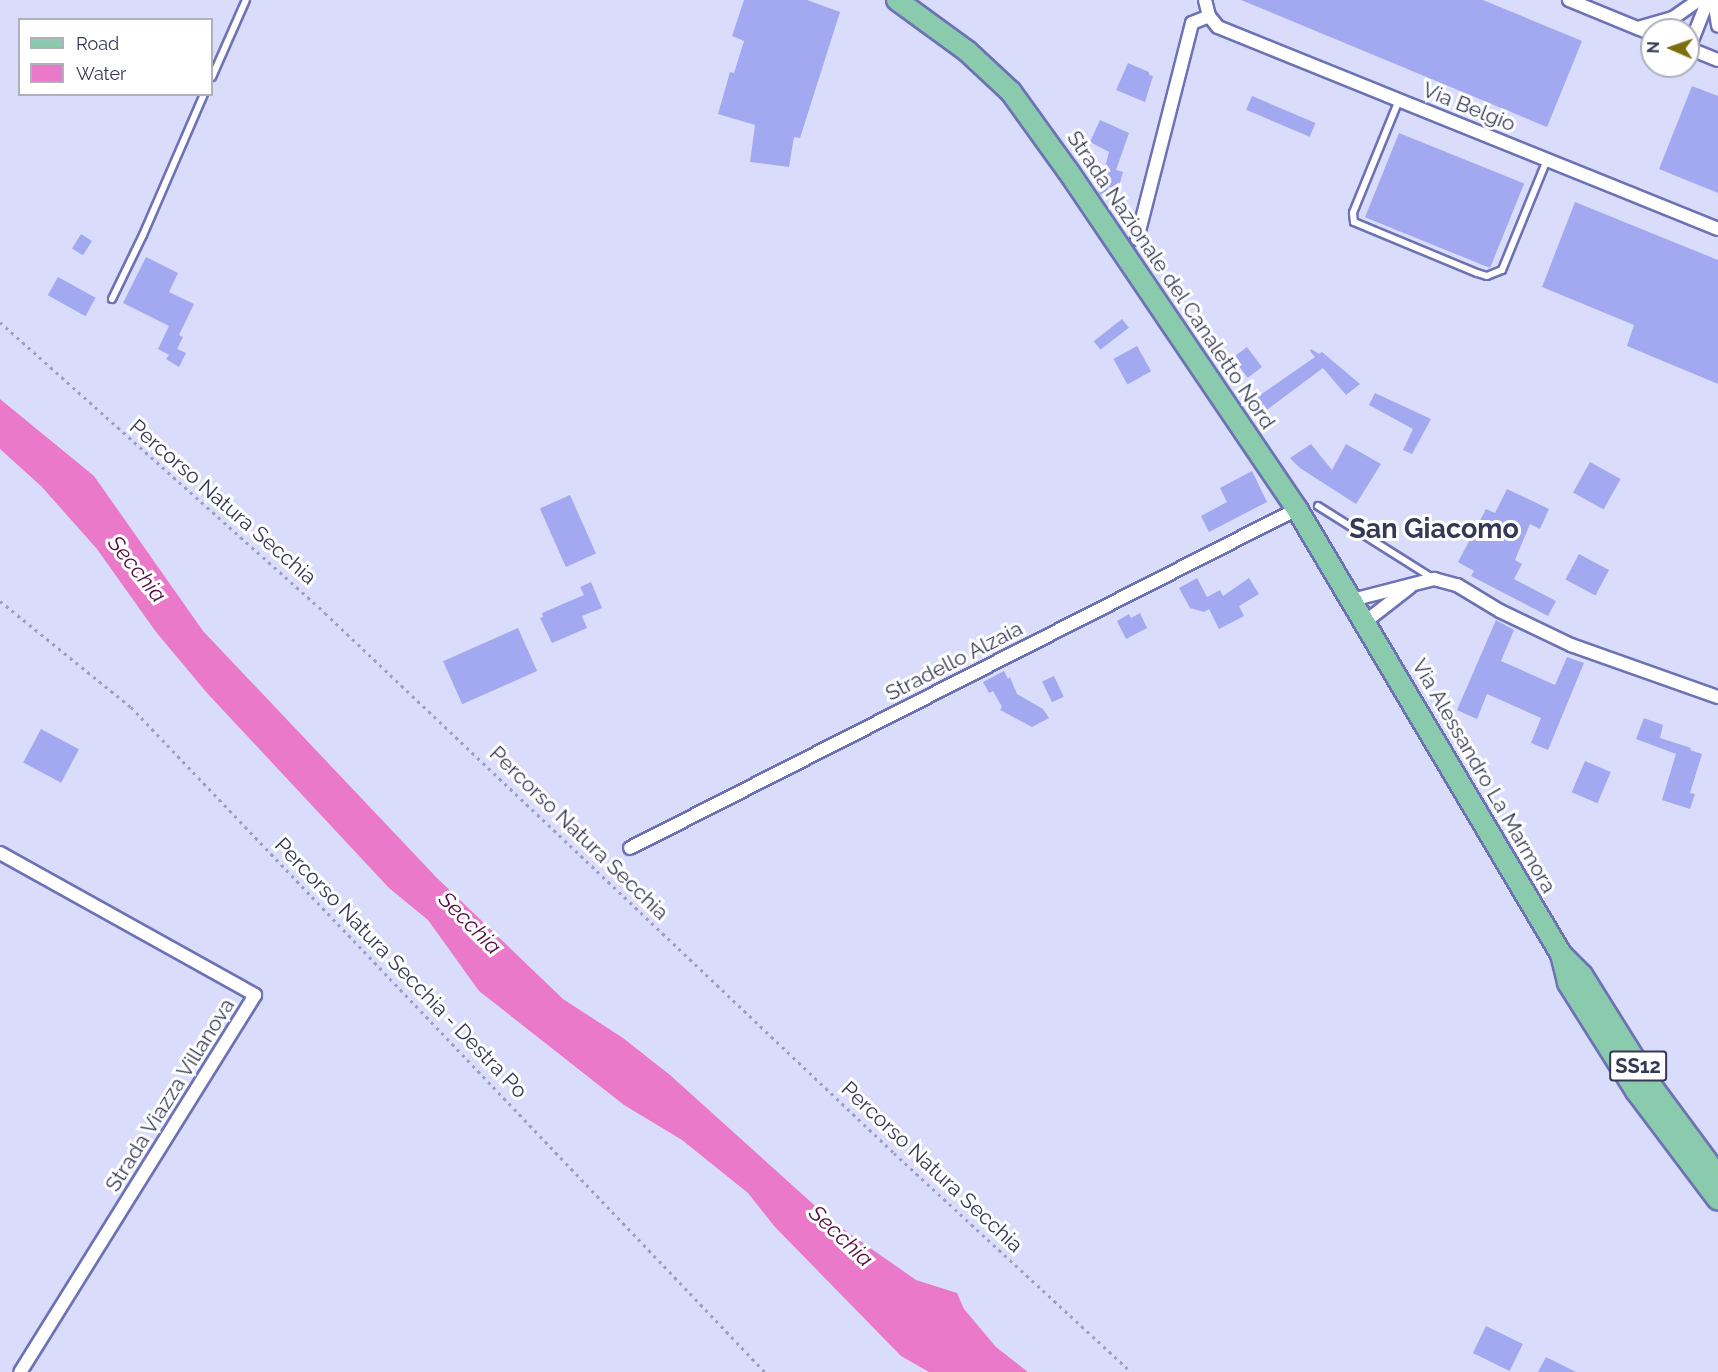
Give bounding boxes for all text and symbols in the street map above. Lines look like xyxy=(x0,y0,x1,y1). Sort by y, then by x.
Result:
legend xyxy=(18,18,213,96)
north arrow xyxy=(1640,18,1700,78)
text: Road xyxy=(76,33,119,54)
text: N xyxy=(1644,41,1663,54)
text: Water xyxy=(76,63,126,84)
street label: Via Belgio xyxy=(1419,77,1519,137)
street label: Strada Nazionale del Canaletto Nord xyxy=(1061,126,1281,434)
street label: Percorso Natura Secchia xyxy=(125,414,321,590)
district label: San Giacomo xyxy=(1349,513,1519,545)
water label: Secchia xyxy=(102,530,172,608)
street label: Stradello Alzaia xyxy=(881,616,1027,706)
street label: Via Alessandro La Marmora xyxy=(1406,654,1562,898)
street label: Percorso Natura Secchia xyxy=(484,741,674,925)
street label: Percorso Natura Secchia - Destra Po xyxy=(270,832,532,1104)
water label: Secchia xyxy=(433,886,507,960)
street label: Strada Viazza Villanova xyxy=(100,993,240,1197)
road number: SS12 xyxy=(1608,1049,1668,1083)
street label: Percorso Natura Secchia xyxy=(836,1076,1028,1258)
water label: Secchia xyxy=(804,1200,878,1272)

